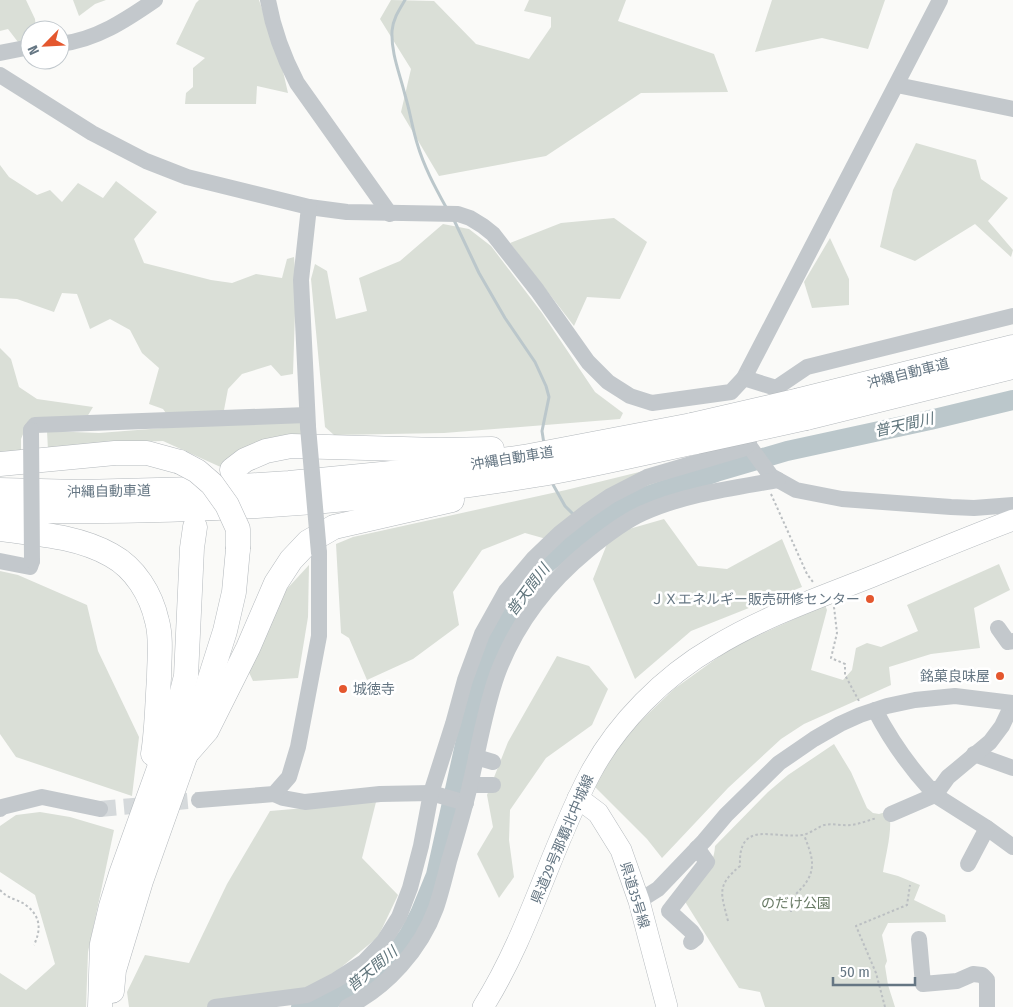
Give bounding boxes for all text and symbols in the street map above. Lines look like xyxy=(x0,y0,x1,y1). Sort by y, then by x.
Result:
north arrow xyxy=(20,20,70,70)
text: N xyxy=(24,43,43,57)
street label: 沖縄自動車道 xyxy=(865,355,951,392)
water label: 普天間川 xyxy=(873,409,937,441)
street label: 沖縄自動車道 xyxy=(469,444,555,473)
street label: 沖縄自動車道 xyxy=(67,482,151,501)
water label: 普天間川 xyxy=(503,559,554,619)
place label: ＪＸエネルギー販売研修センター xyxy=(650,591,860,608)
marker: ＪＸエネルギー販売研修センター xyxy=(864,593,876,605)
place label: 銘菓良味屋 xyxy=(920,668,990,685)
marker: 銘菓良味屋 xyxy=(994,670,1006,682)
place label: 城徳寺 xyxy=(353,681,395,698)
marker: 城徳寺 xyxy=(337,683,349,695)
street label: 県道29号那覇北中城線 xyxy=(528,772,597,906)
street label: 県道35号線 xyxy=(616,860,653,931)
park label: のだけ公園 xyxy=(761,895,831,912)
water label: 普天間川 xyxy=(343,942,402,995)
scale bar xyxy=(833,954,916,986)
text: 50 m xyxy=(840,963,870,981)

